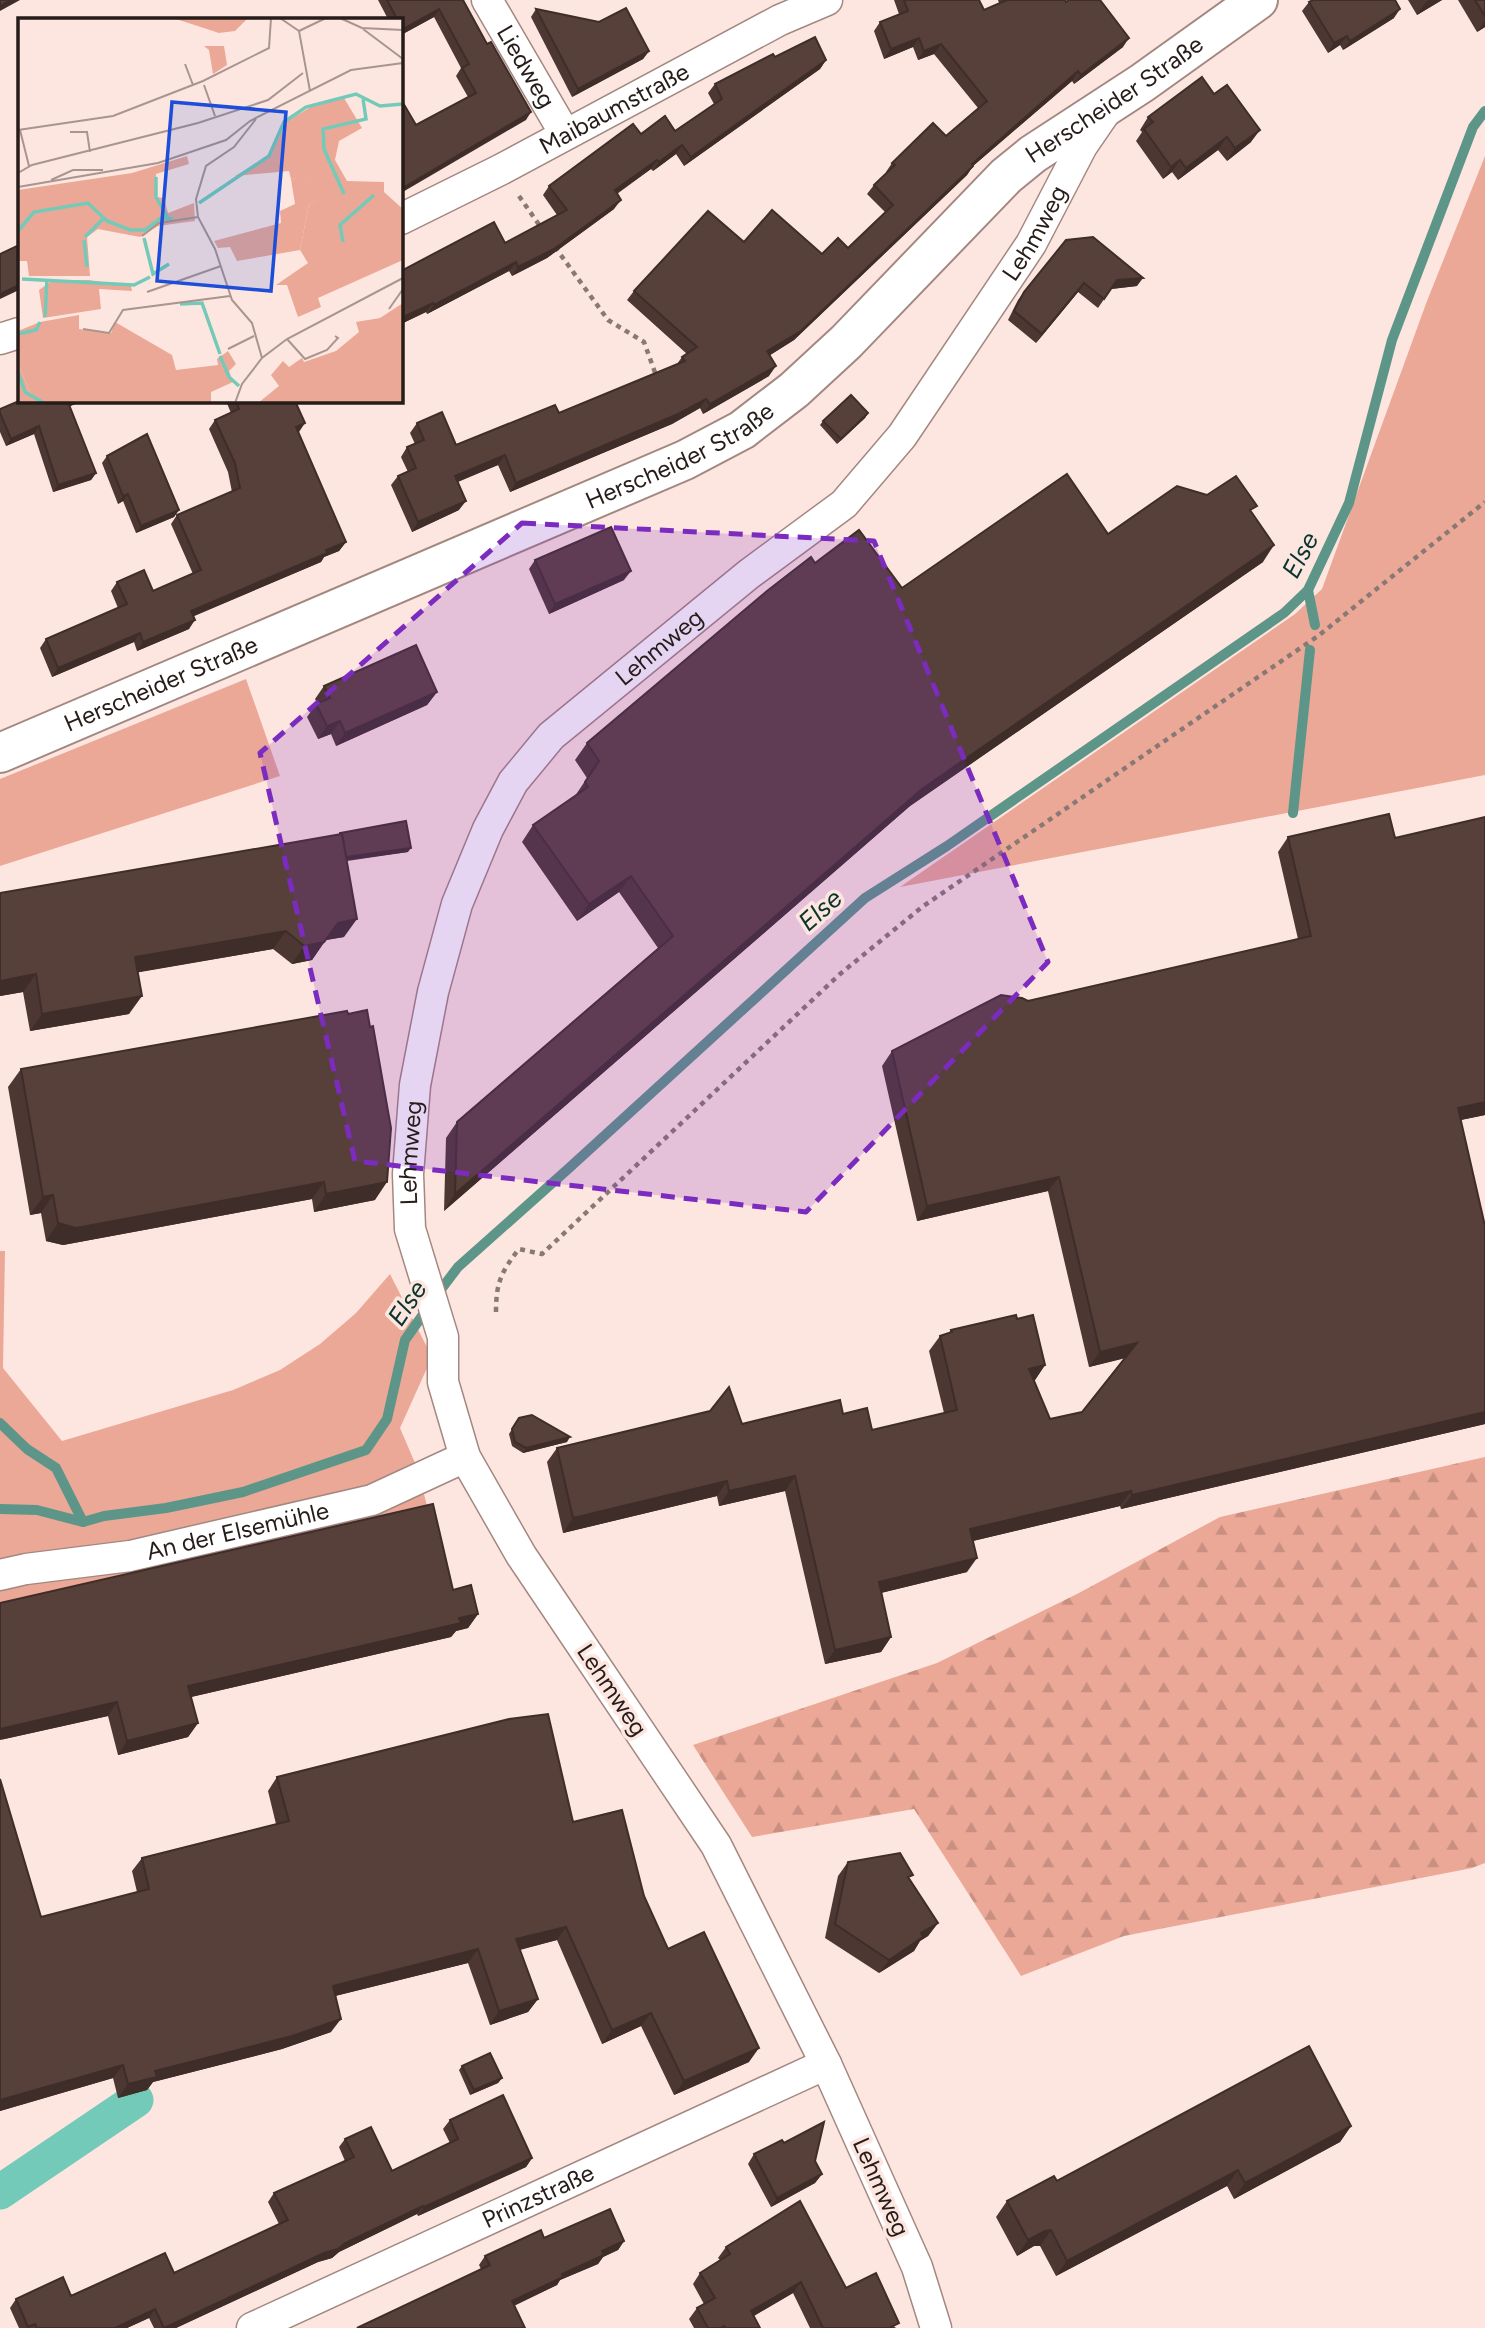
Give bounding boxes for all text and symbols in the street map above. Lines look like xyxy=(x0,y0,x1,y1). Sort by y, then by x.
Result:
inset map xyxy=(18,18,402,402)
street label: Liedweg xyxy=(491,20,562,113)
street label: Herscheider Straße xyxy=(1020,29,1208,169)
street label: Maibaumstraße xyxy=(534,57,694,160)
street label: Lehmweg xyxy=(996,180,1073,286)
street label: Herscheider Straße xyxy=(581,396,779,515)
water label: Else xyxy=(1275,526,1325,584)
street label: Lehmweg xyxy=(609,603,709,692)
street label: Herscheider Straße xyxy=(60,630,262,738)
water label: Else xyxy=(792,882,848,938)
street label: Lehmweg xyxy=(393,1099,428,1206)
water label: Else xyxy=(380,1274,434,1332)
street label: An der Elsemühle xyxy=(144,1495,332,1566)
street label: Lehmweg xyxy=(571,1638,654,1741)
street label: Lehmweg xyxy=(847,2133,916,2241)
street label: Prinzstraße xyxy=(477,2158,599,2234)

